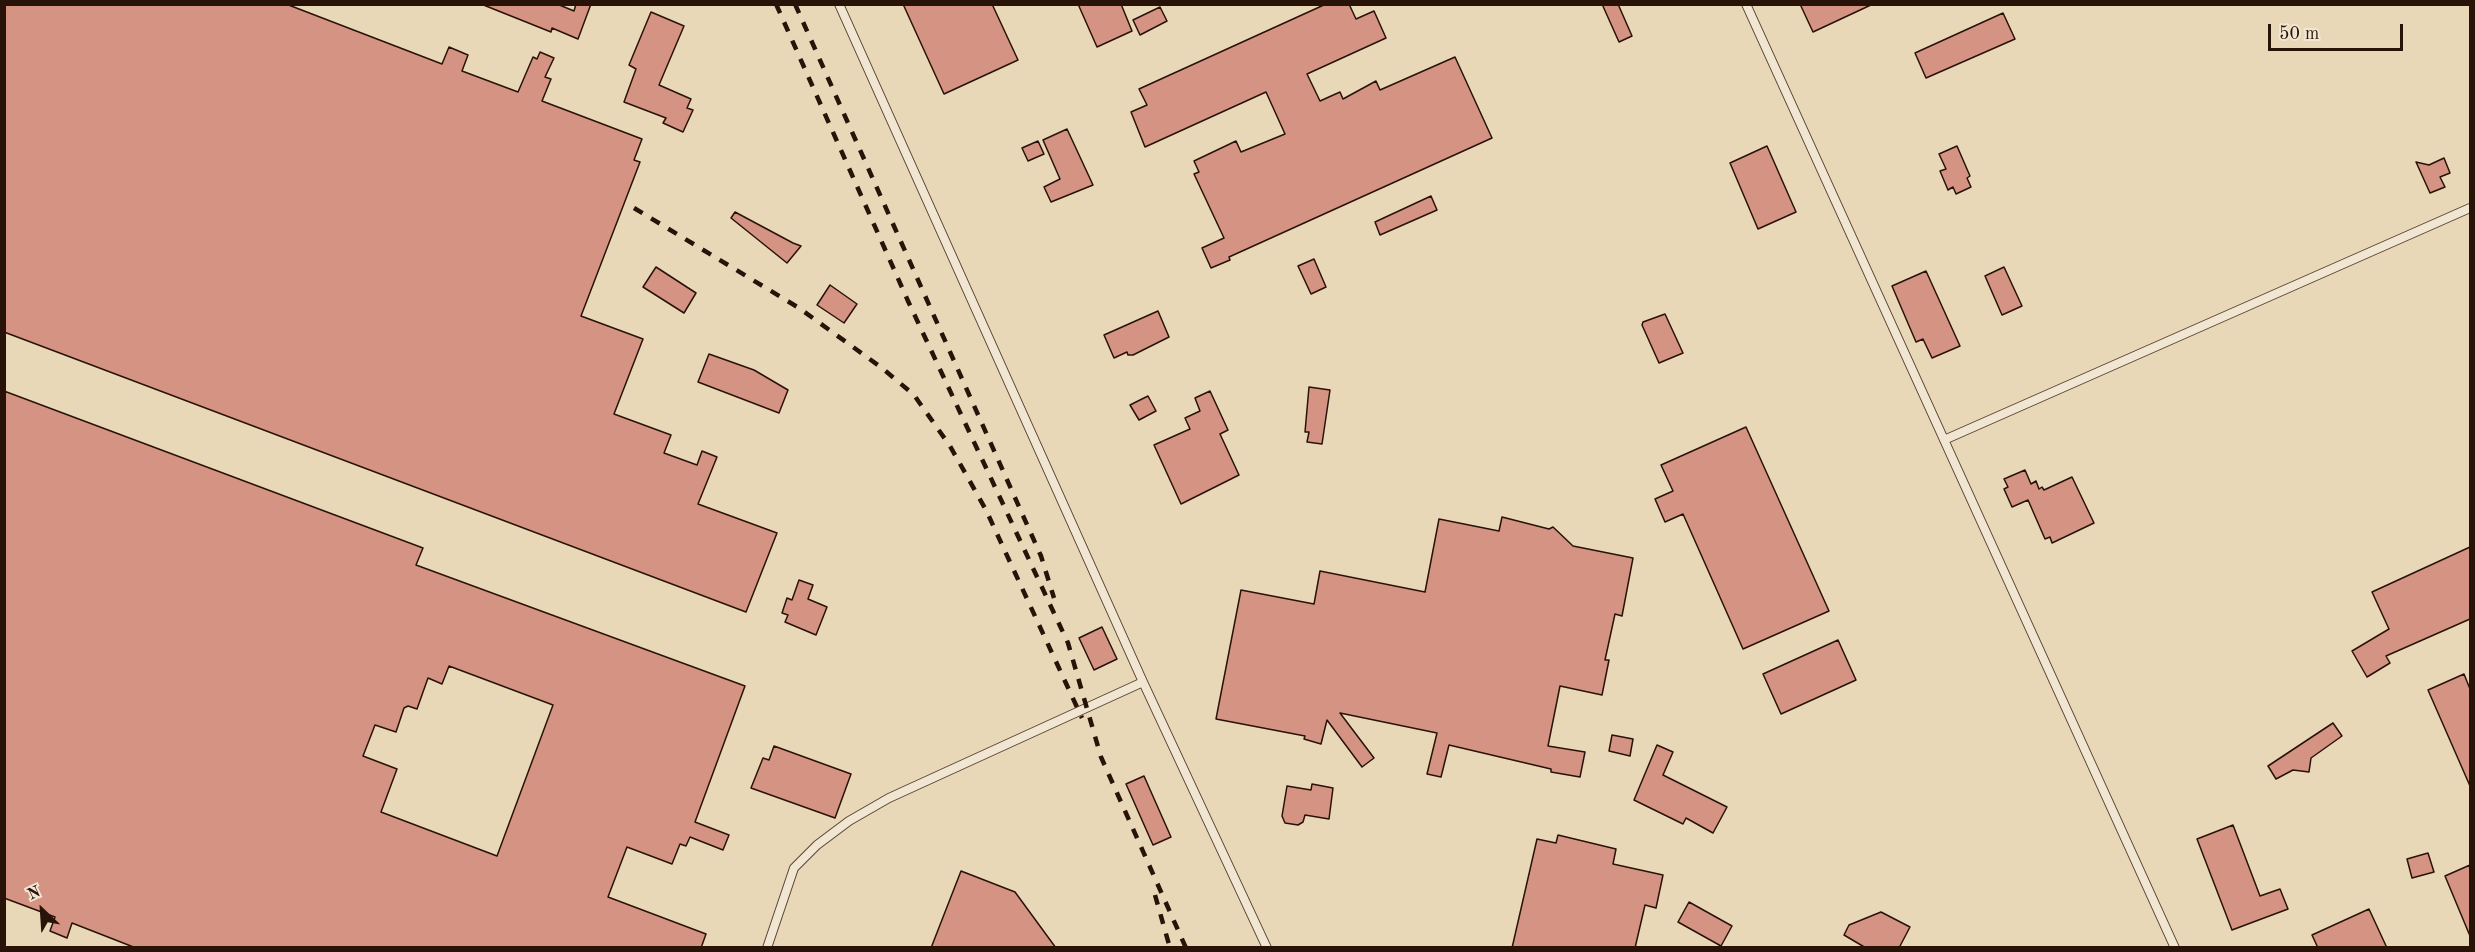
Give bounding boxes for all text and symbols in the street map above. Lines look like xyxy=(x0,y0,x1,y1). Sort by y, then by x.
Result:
scale bar xyxy=(2271,12,2406,50)
text: 50 m xyxy=(2279,25,2319,43)
north arrow xyxy=(12,880,72,940)
text: N xyxy=(25,884,43,904)

